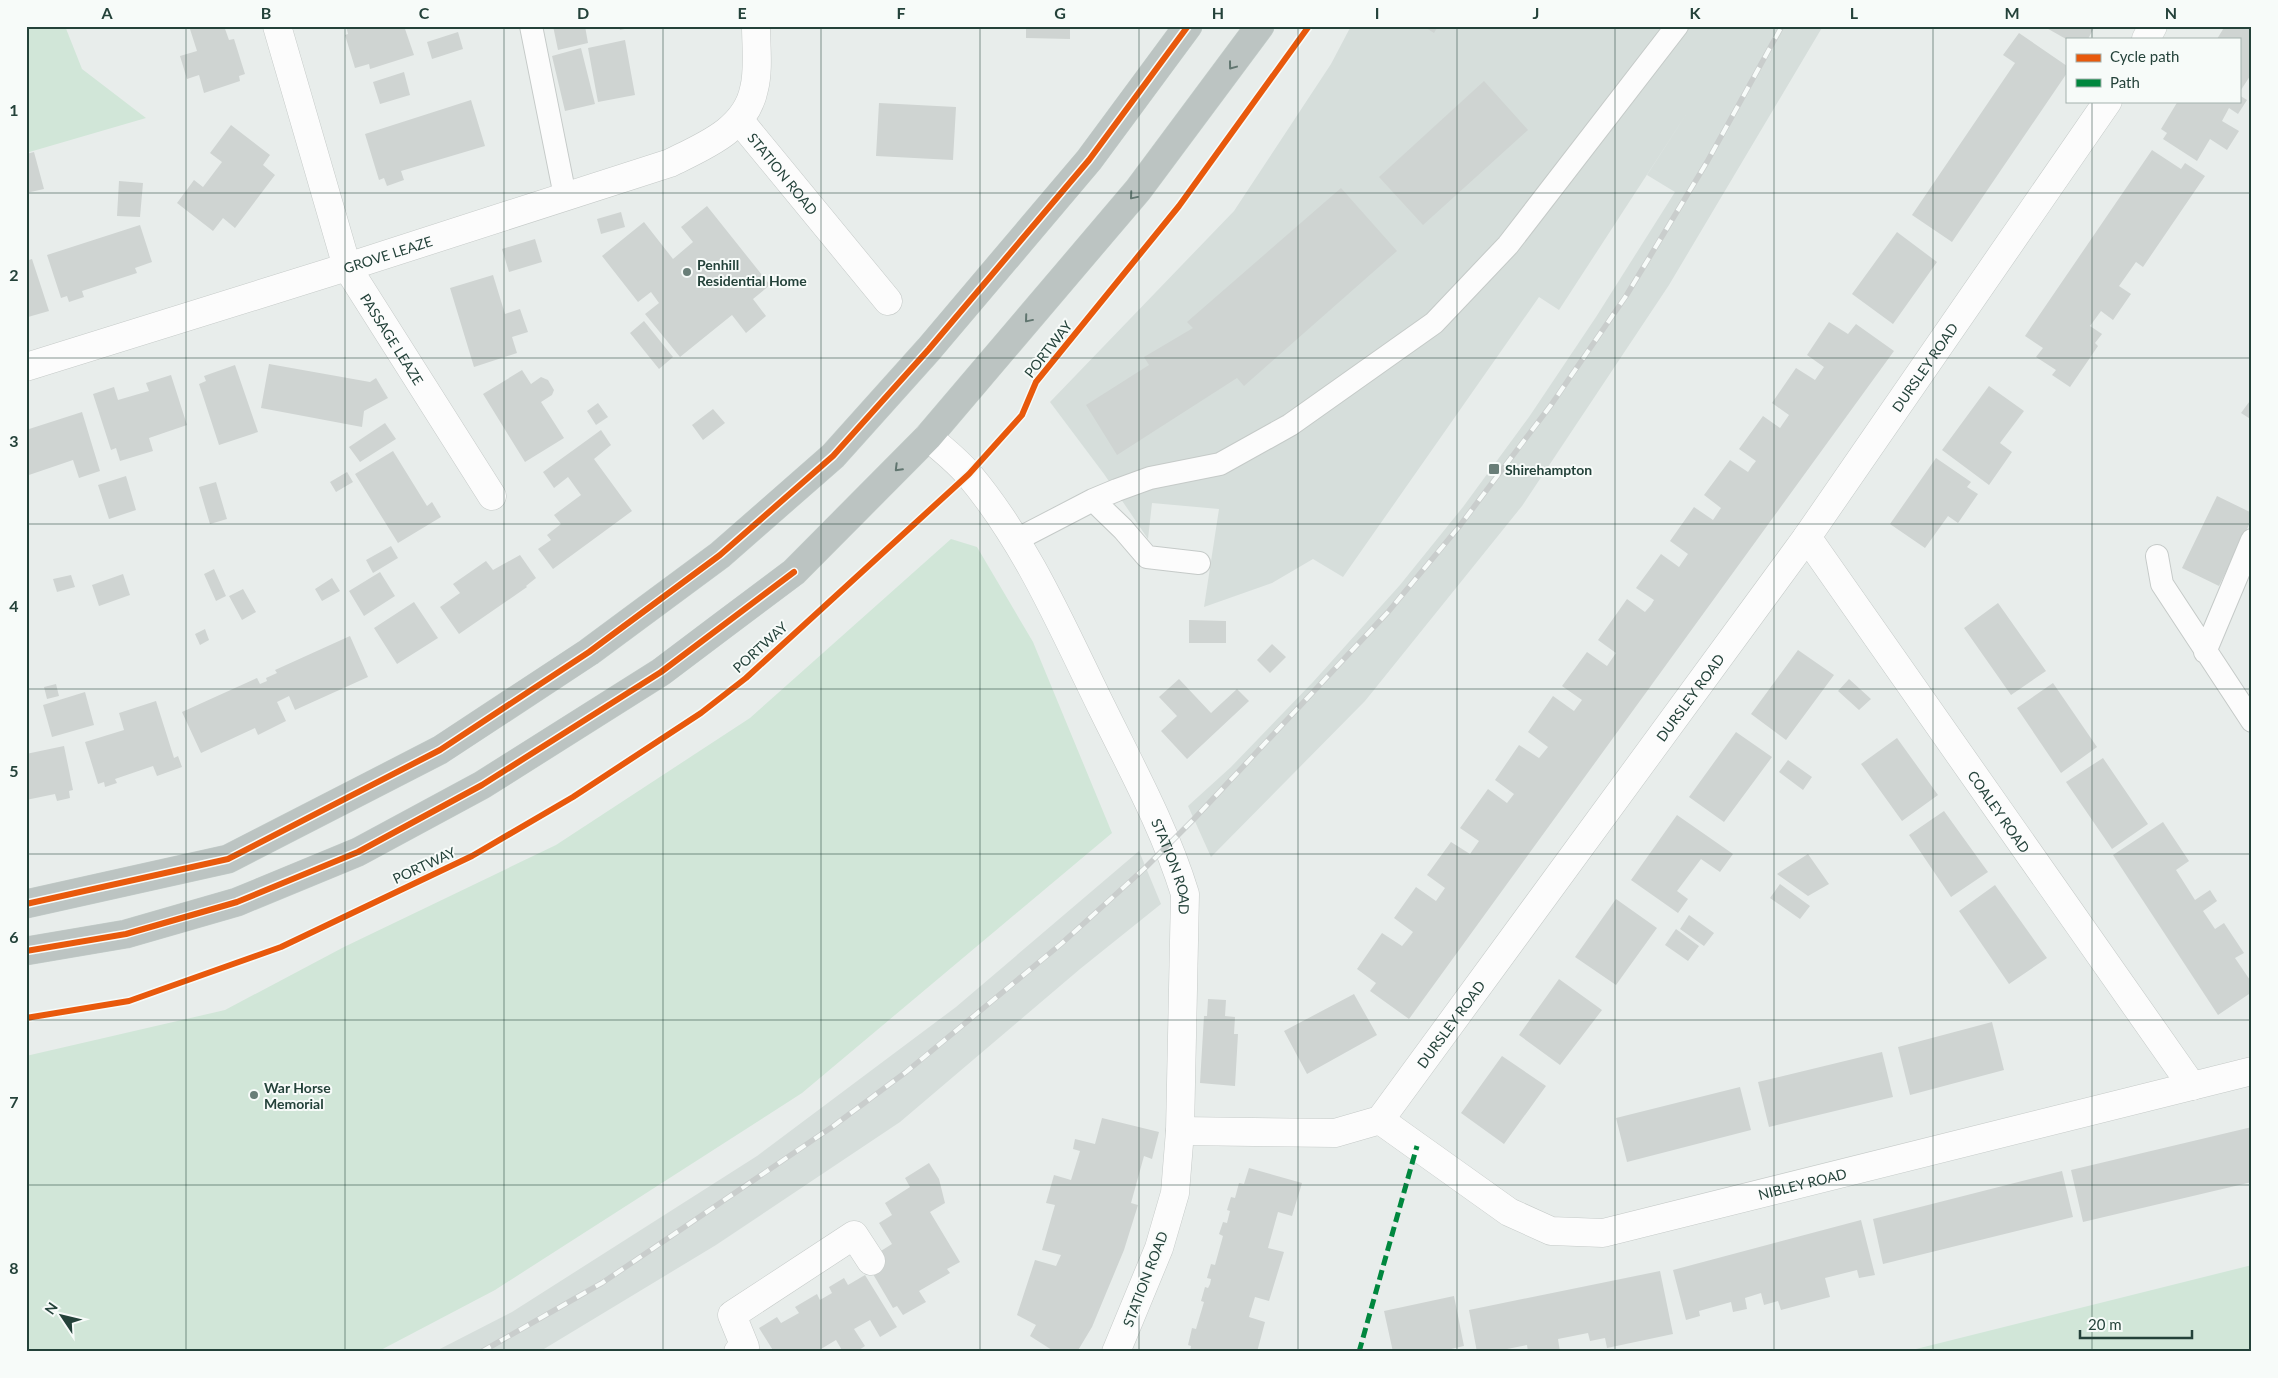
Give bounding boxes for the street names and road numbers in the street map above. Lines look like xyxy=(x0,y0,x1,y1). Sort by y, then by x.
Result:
street label: STATION ROAD xyxy=(745,129,822,218)
street label: GROVE LEAZE xyxy=(341,232,434,276)
street label: PASSAGE LEAZE xyxy=(357,290,428,388)
street label: PORTWAY xyxy=(1021,317,1076,381)
street label: DURSLEY ROAD xyxy=(1888,319,1961,415)
street label: PORTWAY xyxy=(729,618,791,676)
street label: DURSLEY ROAD xyxy=(1652,650,1727,744)
street label: COALEY ROAD xyxy=(1965,767,2034,856)
street label: STATION ROAD xyxy=(1148,816,1193,915)
street label: PORTWAY xyxy=(390,843,458,887)
street label: DURSLEY ROAD xyxy=(1413,977,1488,1071)
street label: NIBLEY ROAD xyxy=(1756,1164,1848,1202)
street label: STATION ROAD xyxy=(1119,1229,1171,1329)

